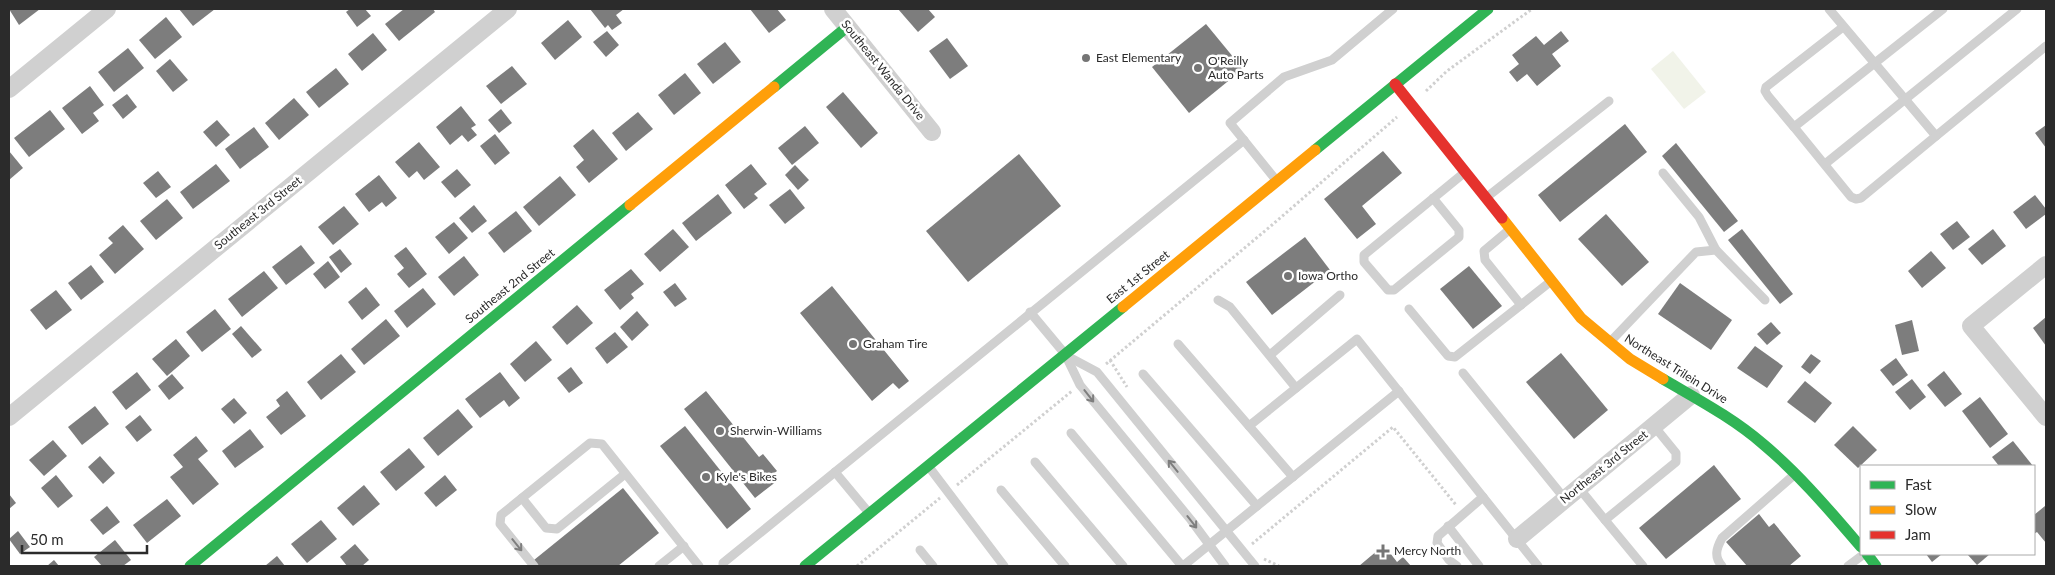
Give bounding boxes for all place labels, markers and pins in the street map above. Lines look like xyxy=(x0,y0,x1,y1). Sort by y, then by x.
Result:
place label: East Elementary xyxy=(1096,50,1182,65)
marker: East Elementary xyxy=(1080,52,1092,64)
place label: O'Reilly Auto Parts xyxy=(1208,53,1264,82)
marker: O'Reilly Auto Parts xyxy=(1192,62,1204,74)
place label: Iowa Ortho xyxy=(1298,268,1358,283)
marker: Iowa Ortho xyxy=(1282,270,1294,282)
place label: Graham Tire xyxy=(863,336,928,351)
marker: Graham Tire xyxy=(847,338,859,350)
place label: Sherwin-Williams xyxy=(730,423,822,438)
marker: Sherwin-Williams xyxy=(714,425,726,437)
place label: Kyle's Bikes xyxy=(716,469,777,484)
marker: Kyle's Bikes xyxy=(700,471,712,483)
place label: Mercy North xyxy=(1394,543,1461,558)
marker: Mercy North xyxy=(1376,544,1390,558)

